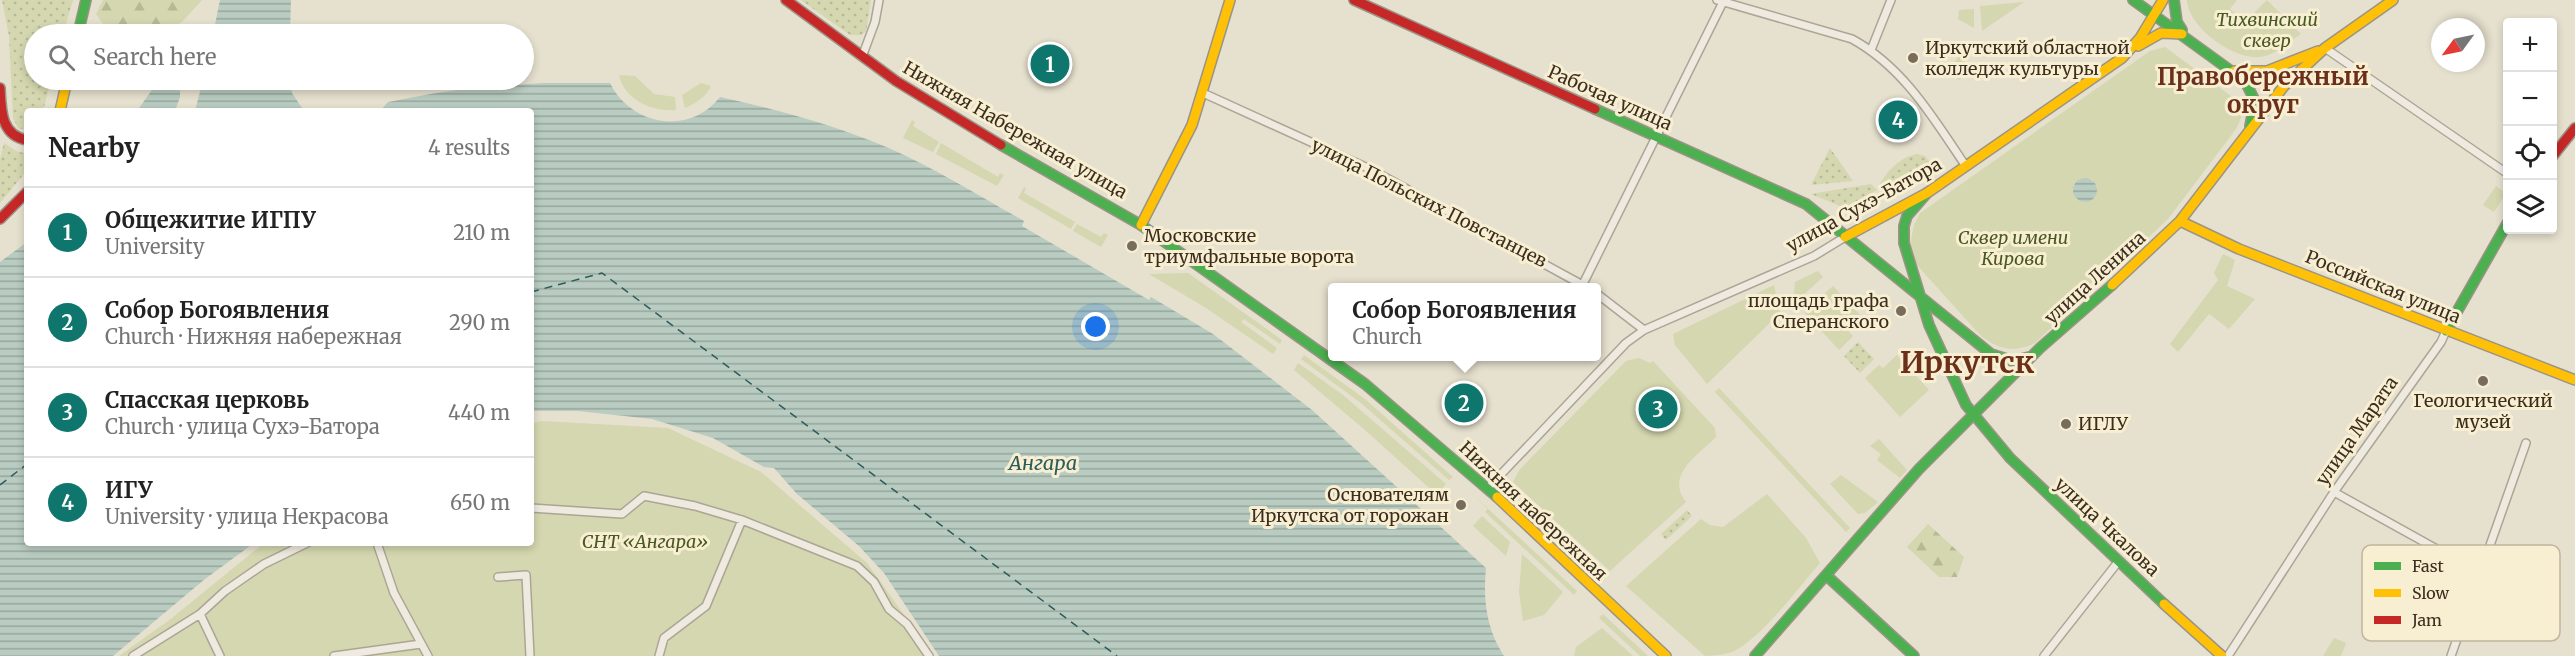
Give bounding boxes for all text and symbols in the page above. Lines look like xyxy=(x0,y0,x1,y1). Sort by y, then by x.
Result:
park label: Тихвинский сквер xyxy=(2216,8,2318,52)
north arrow xyxy=(2431,18,2485,72)
map controls xyxy=(2503,18,2557,234)
button: + xyxy=(2503,18,2557,72)
search box xyxy=(24,24,534,90)
place label: Иркутский областной колледж культуры xyxy=(1925,36,2130,80)
icon: search xyxy=(45,41,78,74)
pin: 1 xyxy=(1030,42,1070,86)
text: Search here xyxy=(93,43,216,71)
marker: Иркутский областной колледж культуры xyxy=(1906,51,1920,65)
street label: Нижняя Набережная улица xyxy=(899,56,1132,203)
street label: Рабочая улица xyxy=(1544,60,1676,135)
district label: Правобережный округ xyxy=(2157,61,2369,120)
button: − xyxy=(2503,72,2557,126)
pin: 4 xyxy=(1878,98,1918,142)
button: locate xyxy=(2503,126,2557,180)
text: Nearby xyxy=(48,131,140,164)
street label: улица Польских Повстанцев xyxy=(1308,133,1551,272)
text: 4 results xyxy=(428,135,510,160)
street label: улица Сухэ-Батора xyxy=(1782,152,1946,257)
button: layers xyxy=(2503,180,2557,234)
text: Общежитие ИГПУ xyxy=(105,206,316,234)
text: 1 xyxy=(63,220,72,245)
text: 210 m xyxy=(453,220,510,245)
place label: Московские триумфальные ворота xyxy=(1144,224,1354,268)
park label: Сквер имени Кирова xyxy=(1958,226,2068,270)
street label: улица Ленина xyxy=(2039,226,2150,329)
text: University xyxy=(105,234,205,259)
marker: Московские триумфальные ворота xyxy=(1125,239,1139,253)
street label: Российская улица xyxy=(2302,245,2464,328)
popup xyxy=(1328,283,1601,361)
place label: площадь графа Сперанского xyxy=(1748,289,1889,333)
text: Собор Богоявления xyxy=(105,296,329,324)
text: Собор Богоявления xyxy=(1352,296,1577,324)
marker: площадь графа Сперанского xyxy=(1894,304,1908,318)
text: 2 xyxy=(62,310,73,335)
text: 290 m xyxy=(449,310,510,335)
your location xyxy=(1081,312,1110,341)
text: Church · Нижняя набережная xyxy=(105,324,402,349)
text: Church xyxy=(1352,324,1422,349)
district label: Иркутск xyxy=(1900,343,2034,381)
street label: улица Марата xyxy=(2311,372,2403,490)
marker: Геологический музей xyxy=(2476,374,2490,388)
pin: 2 xyxy=(1444,380,1484,426)
text: Спасская церковь xyxy=(105,386,309,414)
pin: 3 xyxy=(1638,386,1678,432)
place label: Геологический музей xyxy=(2413,389,2553,433)
text: 3 xyxy=(62,400,73,425)
text: 440 m xyxy=(448,400,510,425)
place label: ИГЛУ xyxy=(2078,412,2128,435)
text: Church · улица Сухэ-Батора xyxy=(105,414,380,439)
marker: ИГЛУ xyxy=(2059,417,2073,431)
street label: Нижняя набережная xyxy=(1455,436,1612,585)
water label: Ангара xyxy=(1007,450,1077,475)
street label: улица Чкалова xyxy=(2050,472,2165,581)
text: ИГУ xyxy=(105,476,152,504)
place label: Основателям Иркутска от горожан xyxy=(1251,483,1449,527)
text: 4 xyxy=(61,490,74,515)
text: 650 m xyxy=(450,490,510,515)
marker: Основателям Иркутска от горожан xyxy=(1454,498,1468,512)
text: University · улица Некрасова xyxy=(105,504,389,529)
park label: СНТ «Ангара» xyxy=(582,530,708,553)
legend xyxy=(2362,545,2560,641)
text: Fast xyxy=(2412,556,2445,576)
text: Slow xyxy=(2412,583,2450,603)
text: Jam xyxy=(2411,610,2442,630)

